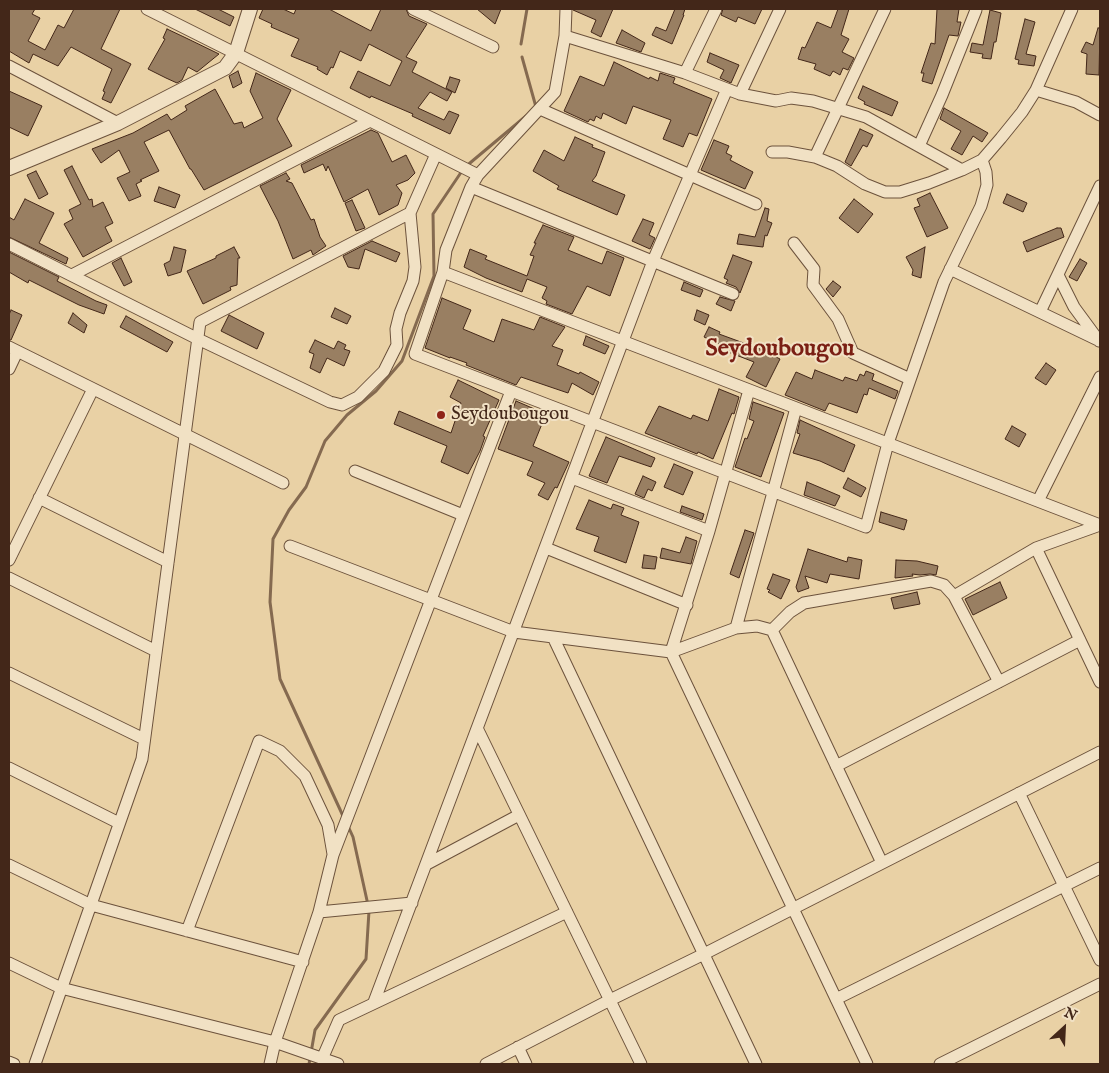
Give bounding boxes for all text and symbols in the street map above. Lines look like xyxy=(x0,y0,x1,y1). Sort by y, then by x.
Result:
district label: Seydoubougou xyxy=(705,336,855,364)
place label: Seydoubougou xyxy=(451,404,569,426)
marker: Seydoubougou xyxy=(435,409,447,421)
north arrow xyxy=(1039,1003,1089,1053)
text: N xyxy=(1061,1004,1080,1025)

